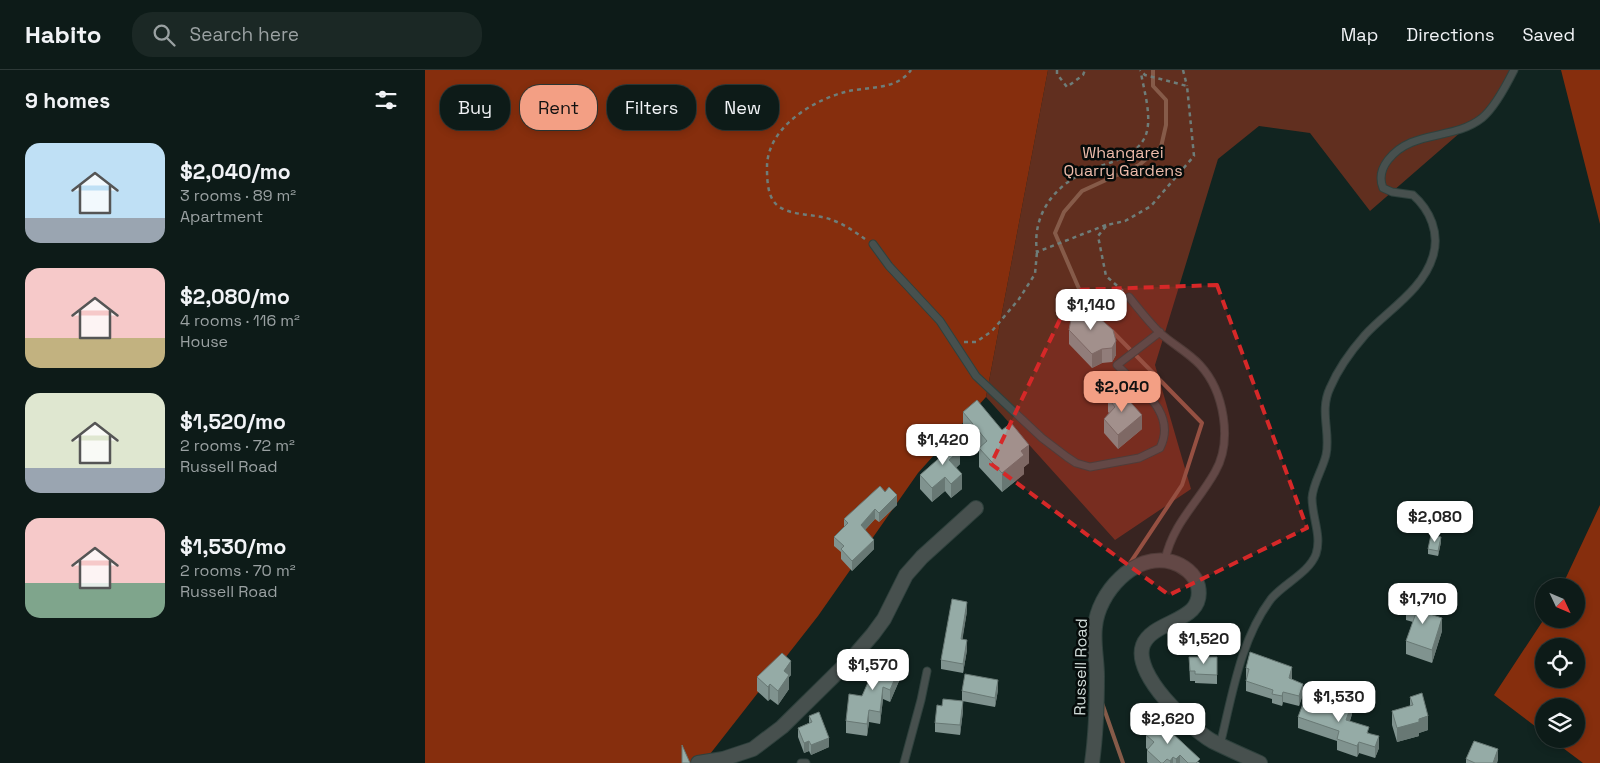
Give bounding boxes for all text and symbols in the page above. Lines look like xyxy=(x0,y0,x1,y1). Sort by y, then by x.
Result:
search box xyxy=(132,12,482,57)
text: Habito xyxy=(25,19,102,50)
icon: search xyxy=(150,21,178,49)
text: Search here xyxy=(190,22,299,47)
text: Map xyxy=(1341,23,1378,46)
text: Directions xyxy=(1406,23,1495,46)
text: Saved xyxy=(1523,23,1575,46)
chip: Buy xyxy=(440,85,510,130)
chip: Rent xyxy=(520,85,597,130)
chip: Filters xyxy=(607,85,696,130)
chip: New xyxy=(706,85,779,130)
icon: filters xyxy=(372,86,400,114)
text: 9 homes xyxy=(25,87,110,114)
park label: Whangarei Quarry Gardens xyxy=(1063,142,1183,181)
text: $2,040/mo xyxy=(180,158,291,185)
icon: home xyxy=(65,163,125,223)
text: 3 rooms · 89 m² xyxy=(180,185,296,206)
text: Apartment xyxy=(180,206,263,227)
text: $2,080/mo xyxy=(180,283,290,310)
icon: home xyxy=(65,288,125,348)
pin: $1,140 xyxy=(1050,288,1132,331)
text: $1,140 xyxy=(1067,294,1115,315)
text: 4 rooms · 116 m² xyxy=(180,310,300,331)
text: House xyxy=(180,331,228,352)
pin: $2,040 xyxy=(1081,370,1163,413)
text: $2,040 xyxy=(1095,376,1149,397)
text: $1,520/mo xyxy=(180,408,286,435)
icon: home xyxy=(65,413,125,473)
pin: $1,420 xyxy=(902,424,984,466)
text: $1,420 xyxy=(917,429,969,450)
text: 2 rooms · 72 m² xyxy=(180,435,295,456)
text: Russell Road xyxy=(180,456,277,477)
pin: $2,080 xyxy=(1394,500,1476,543)
text: $2,080 xyxy=(1408,506,1462,527)
text: $1,530/mo xyxy=(180,533,286,560)
icon: home xyxy=(65,538,125,598)
text: 2 rooms · 70 m² xyxy=(180,560,296,581)
north arrow xyxy=(1535,578,1585,628)
map controls xyxy=(1535,578,1585,748)
text: Russell Road xyxy=(180,581,277,602)
pin: $1,710 xyxy=(1382,582,1464,625)
text: $1,710 xyxy=(1399,588,1447,609)
street label: Russell Road xyxy=(1069,618,1092,716)
pin: $1,520 xyxy=(1163,622,1245,665)
text: $1,520 xyxy=(1179,628,1229,649)
button: locate xyxy=(1535,638,1585,688)
pin: $1,570 xyxy=(832,648,914,691)
text: $1,570 xyxy=(848,654,898,675)
pin: $1,530 xyxy=(1298,680,1380,723)
text: $1,530 xyxy=(1313,686,1365,707)
button: layers xyxy=(1535,698,1585,748)
pin: $2,620 xyxy=(1127,702,1209,745)
text: $2,620 xyxy=(1141,708,1195,729)

